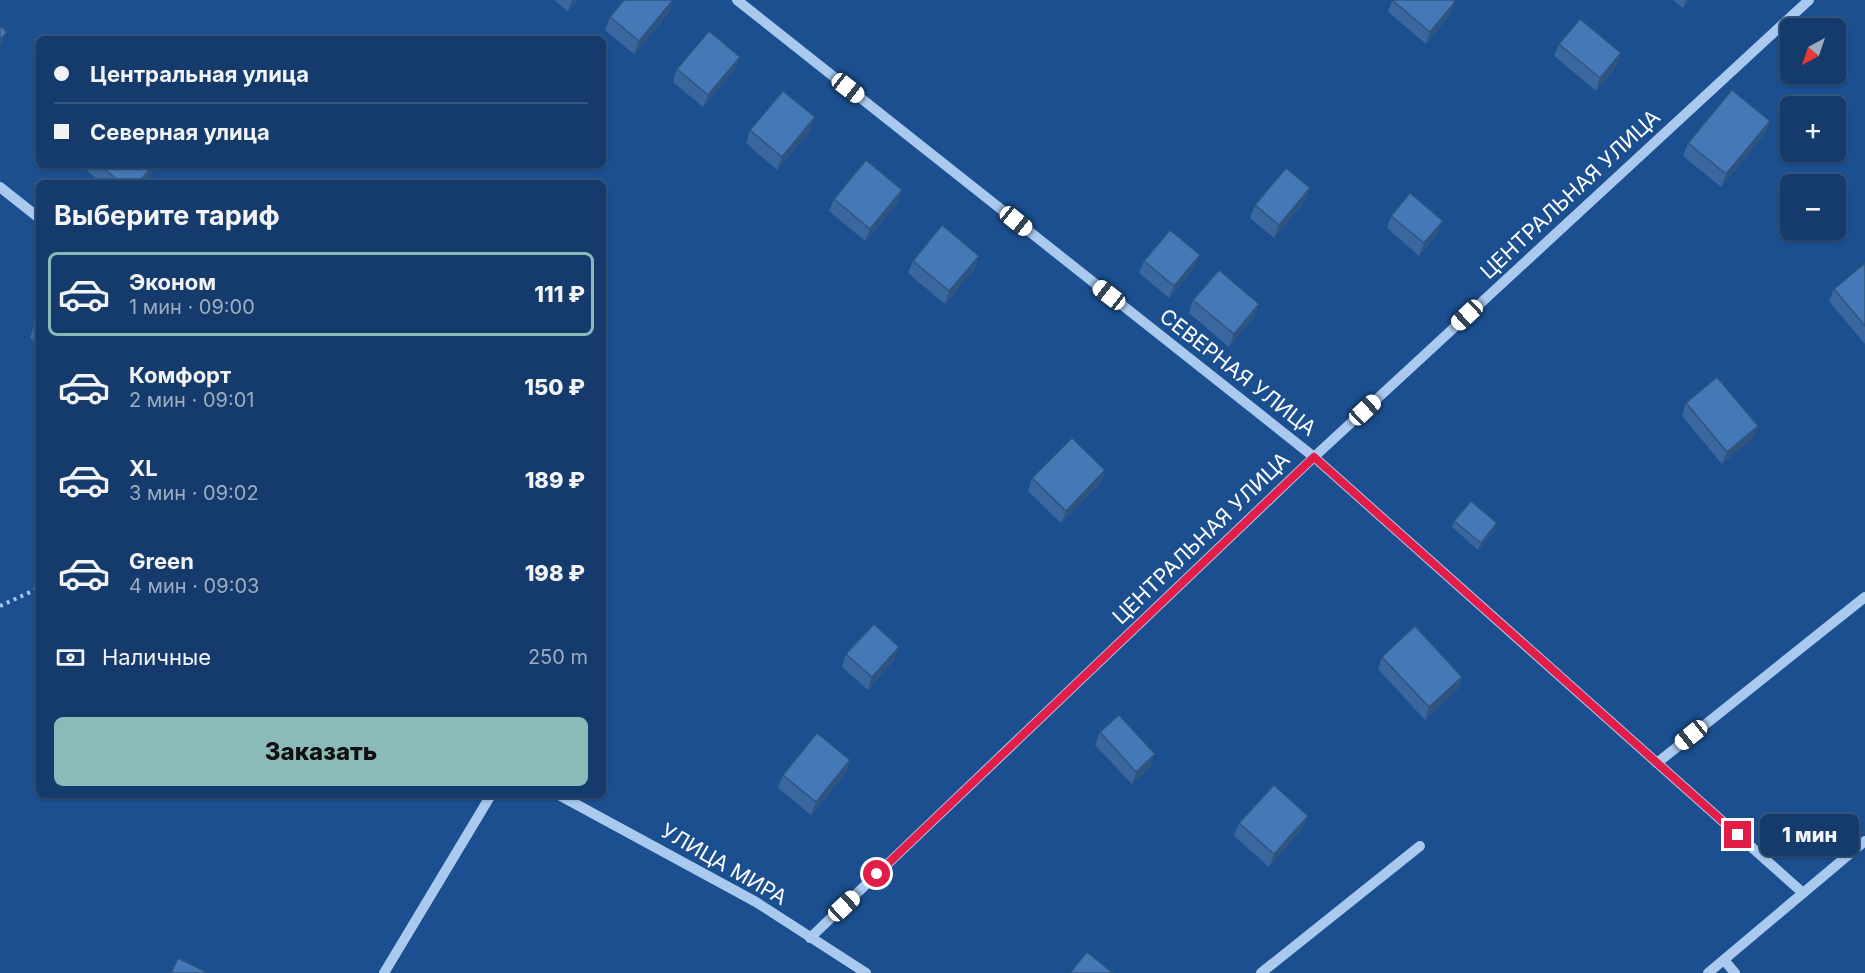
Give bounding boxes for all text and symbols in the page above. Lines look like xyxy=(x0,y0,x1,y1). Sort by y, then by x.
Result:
north arrow xyxy=(1780,18,1846,84)
map controls xyxy=(1780,18,1846,240)
text: Центральная улица xyxy=(90,61,309,87)
car xyxy=(828,70,868,106)
button: + xyxy=(1780,96,1846,162)
street label: ЦЕНТРАЛЬНАЯ УЛИЦА xyxy=(1475,104,1665,284)
text: Северная улица xyxy=(90,119,270,145)
button: − xyxy=(1780,174,1846,240)
text: Выберите тариф xyxy=(54,199,280,232)
car xyxy=(996,203,1036,239)
icon: car xyxy=(57,267,111,321)
text: Эконом xyxy=(129,269,216,295)
car xyxy=(1089,277,1129,313)
text: 111 ₽ xyxy=(534,281,585,307)
text: 1 мин · 09:00 xyxy=(129,295,255,319)
car xyxy=(1448,296,1486,334)
street label: СЕВЕРНАЯ УЛИЦА xyxy=(1155,303,1321,441)
icon: car xyxy=(57,360,111,414)
text: Комфорт xyxy=(129,362,231,388)
text: 150 ₽ xyxy=(524,374,585,400)
text: 2 мин · 09:01 xyxy=(129,388,254,412)
car xyxy=(1346,391,1384,429)
street label: ЦЕНТРАЛЬНАЯ УЛИЦА xyxy=(1107,447,1295,629)
icon: car xyxy=(57,453,111,507)
text: XL xyxy=(129,455,158,481)
text: 189 ₽ xyxy=(525,467,585,493)
text: 3 мин · 09:02 xyxy=(129,481,259,505)
icon: car xyxy=(57,546,111,600)
text: Green xyxy=(129,548,194,574)
text: 198 ₽ xyxy=(525,560,585,586)
text: 4 мин · 09:03 xyxy=(129,574,259,598)
icon: cash xyxy=(54,641,87,674)
text: Наличные xyxy=(102,644,211,670)
text: 250 m xyxy=(528,645,588,669)
button: Заказать xyxy=(54,717,588,786)
car xyxy=(1671,717,1711,753)
callout: 1 мин xyxy=(1759,814,1858,856)
street label: УЛИЦА МИРА xyxy=(657,818,791,910)
route end xyxy=(1724,821,1751,848)
text: 1 мин xyxy=(1782,823,1837,847)
route start xyxy=(863,860,890,887)
car xyxy=(825,887,863,925)

